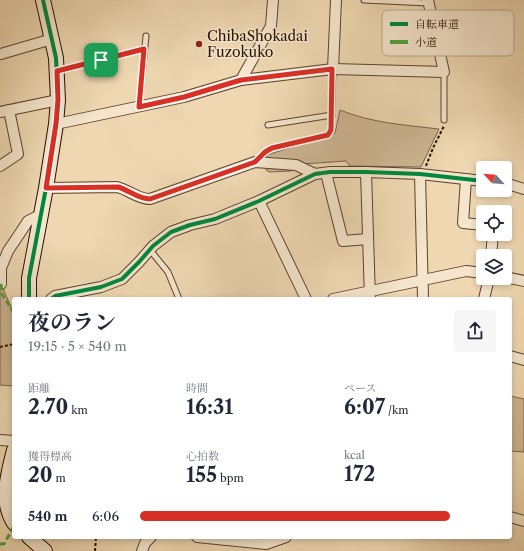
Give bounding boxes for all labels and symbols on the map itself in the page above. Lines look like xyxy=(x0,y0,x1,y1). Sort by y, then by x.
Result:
legend xyxy=(382,10,514,56)
text: 自転車道 xyxy=(415,17,459,31)
place label: ChibaShokadai Fuzokuko xyxy=(207,27,308,61)
text: 小道 xyxy=(415,35,437,49)
marker: ChibaShokadai Fuzokuko xyxy=(194,39,204,49)
pin xyxy=(84,43,118,77)
north arrow xyxy=(476,161,512,197)

